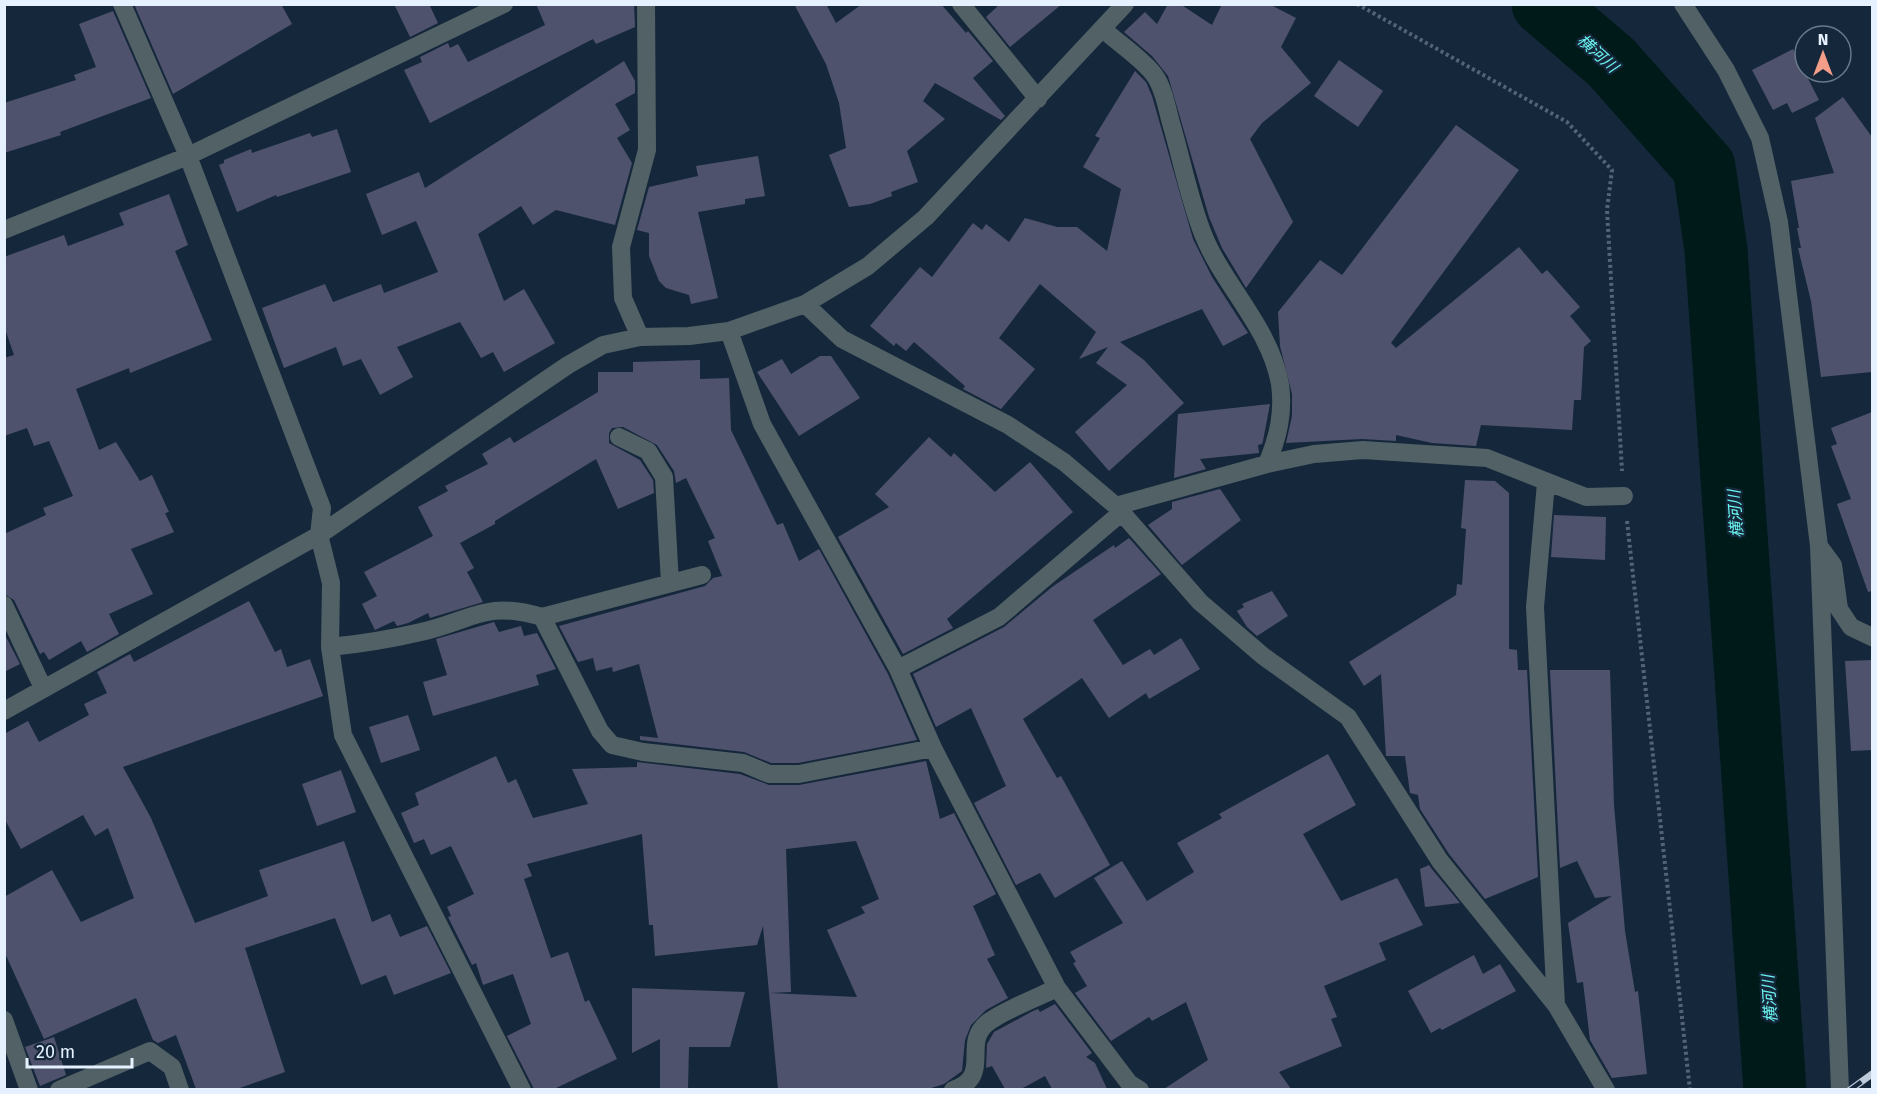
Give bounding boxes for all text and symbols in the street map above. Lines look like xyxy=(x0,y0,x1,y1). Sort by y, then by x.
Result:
north arrow xyxy=(1793,24,1853,84)
water label: 横河川 xyxy=(1573,30,1623,78)
text: N xyxy=(1818,30,1828,49)
water label: 横河川 xyxy=(1724,487,1747,539)
water label: 横河川 xyxy=(1758,972,1781,1024)
scale bar xyxy=(27,1031,132,1069)
text: 20 m xyxy=(36,1041,75,1063)

